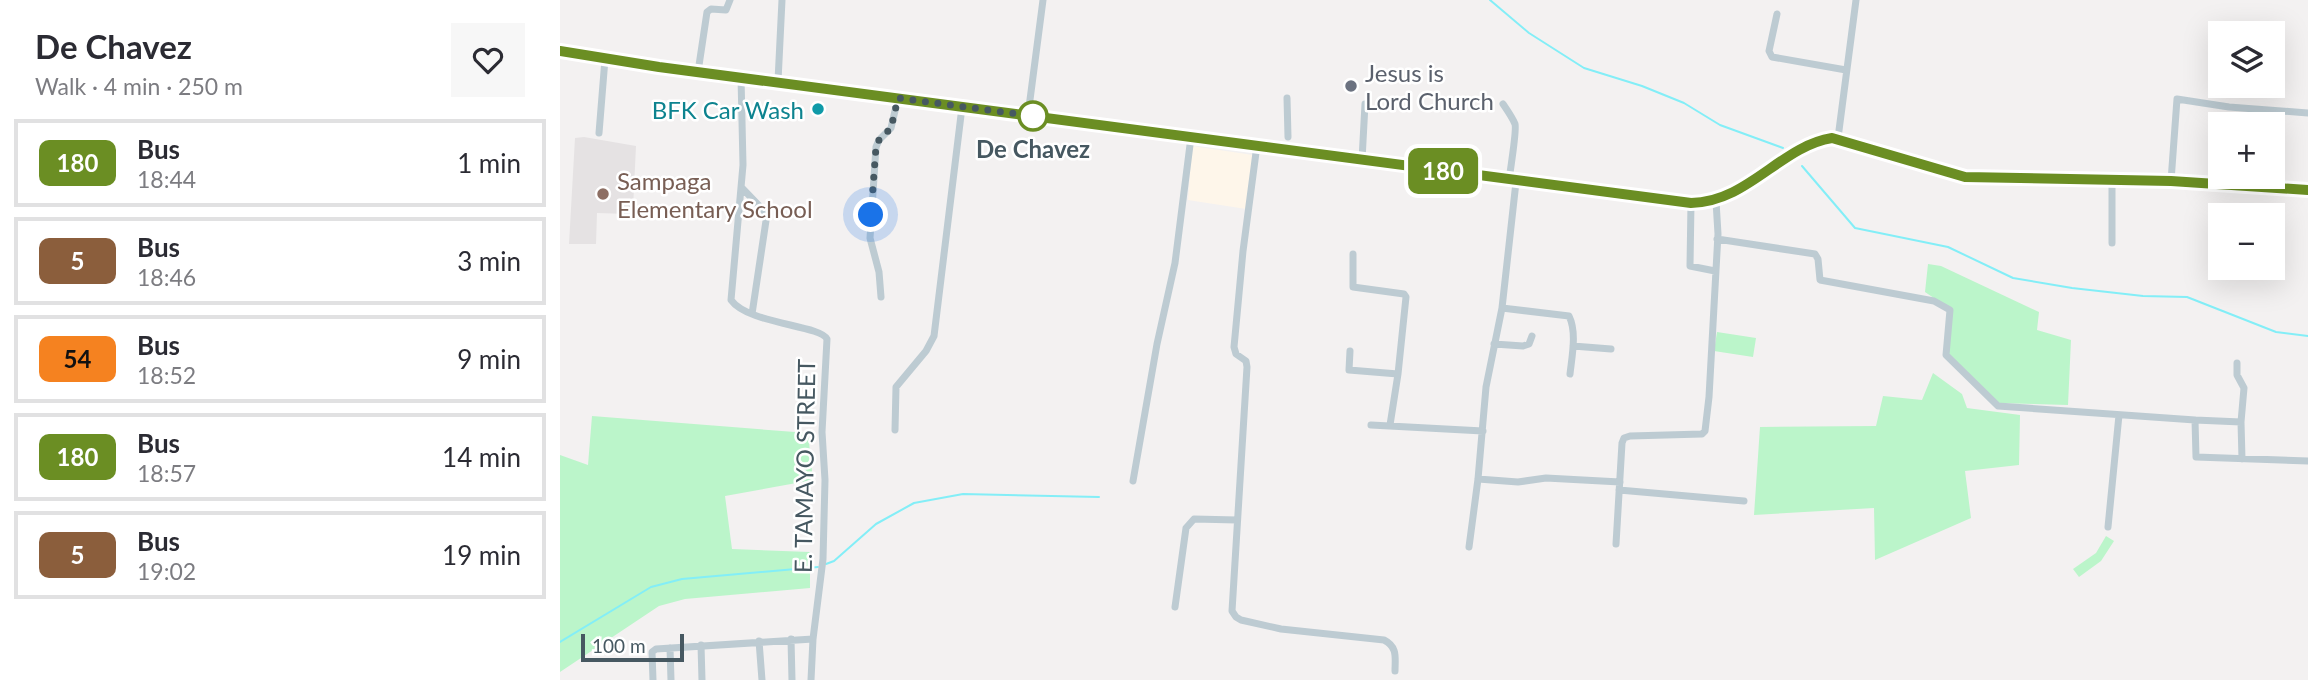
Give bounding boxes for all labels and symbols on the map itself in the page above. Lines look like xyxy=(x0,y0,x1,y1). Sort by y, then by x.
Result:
place label: Jesus is Lord Church xyxy=(1365,58,1494,115)
marker: Jesus is Lord Church xyxy=(1343,78,1359,94)
place label: BFK Car Wash xyxy=(652,95,804,124)
marker: BFK Car Wash xyxy=(810,101,826,117)
marker: De Chavez xyxy=(1018,101,1048,131)
place label: De Chavez xyxy=(976,134,1090,163)
line badge: 180 xyxy=(1403,148,1483,194)
place label: Sampaga Elementary School xyxy=(617,166,813,223)
marker: Sampaga Elementary School xyxy=(595,186,611,202)
your location xyxy=(853,197,888,232)
street label: E. TAMAYO STREET xyxy=(788,359,820,573)
scale bar xyxy=(581,631,684,663)

